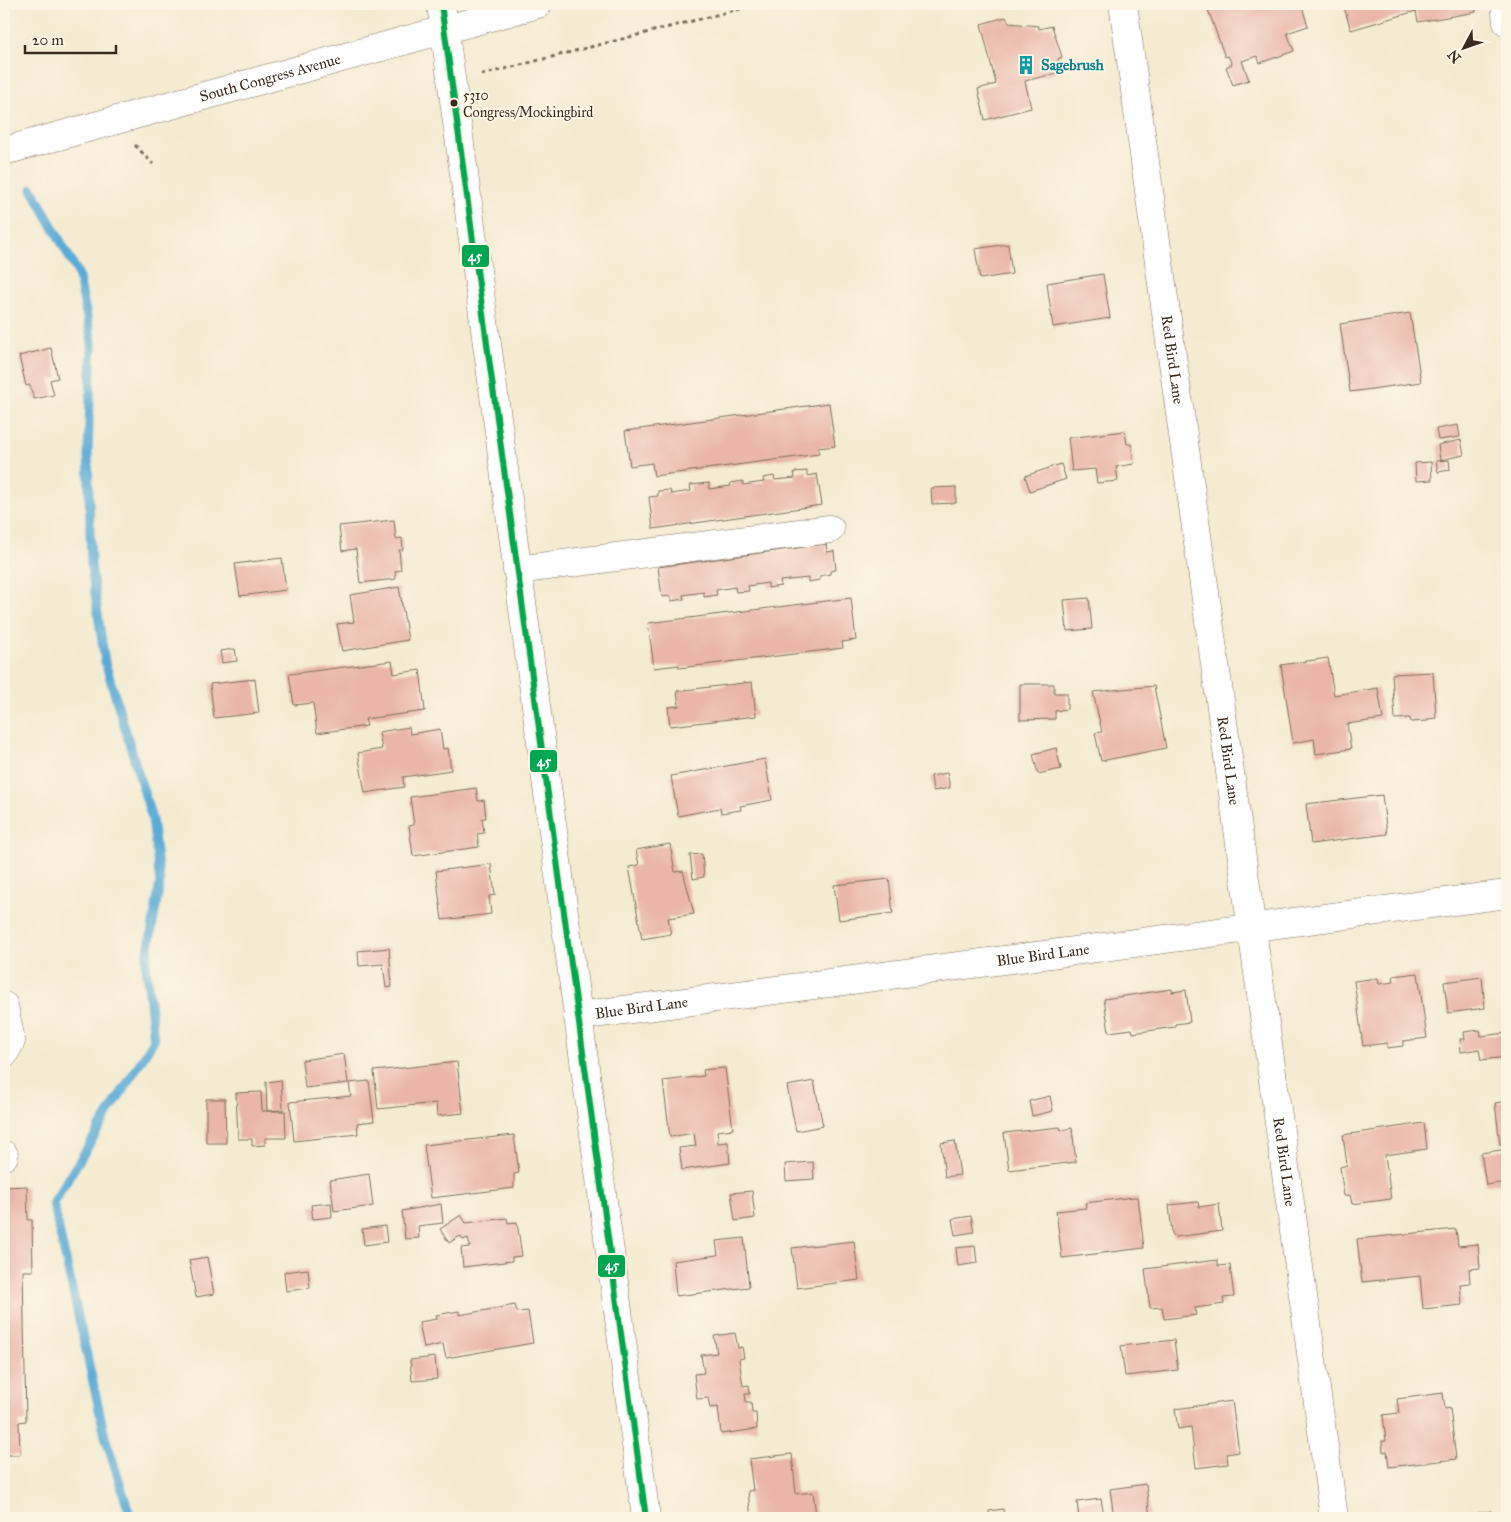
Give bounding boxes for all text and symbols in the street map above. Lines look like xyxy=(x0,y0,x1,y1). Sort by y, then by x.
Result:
scale bar xyxy=(25,22,116,54)
north arrow xyxy=(1438,22,1488,72)
text: 20 m xyxy=(32,31,64,49)
text: N xyxy=(1444,46,1465,66)
street label: South Congress Avenue xyxy=(198,50,343,106)
building icon: Sagebrush xyxy=(1015,54,1037,76)
place label: Sagebrush xyxy=(1041,56,1105,75)
place label: 5310 Congress/Mockingbird xyxy=(463,87,593,121)
marker: 5310 Congress/Mockingbird xyxy=(449,98,459,108)
line badge: 45 xyxy=(461,244,490,268)
text: 45 xyxy=(468,248,483,266)
street label: Red Bird Lane xyxy=(1157,314,1188,405)
street label: Red Bird Lane xyxy=(1213,715,1244,806)
line badge: 45 xyxy=(529,749,558,773)
text: 45 xyxy=(537,753,552,771)
street label: Blue Bird Lane xyxy=(995,940,1091,970)
street label: Blue Bird Lane xyxy=(594,993,689,1023)
street label: Red Bird Lane xyxy=(1269,1116,1299,1207)
line badge: 45 xyxy=(597,1254,626,1278)
text: 45 xyxy=(605,1257,620,1275)

